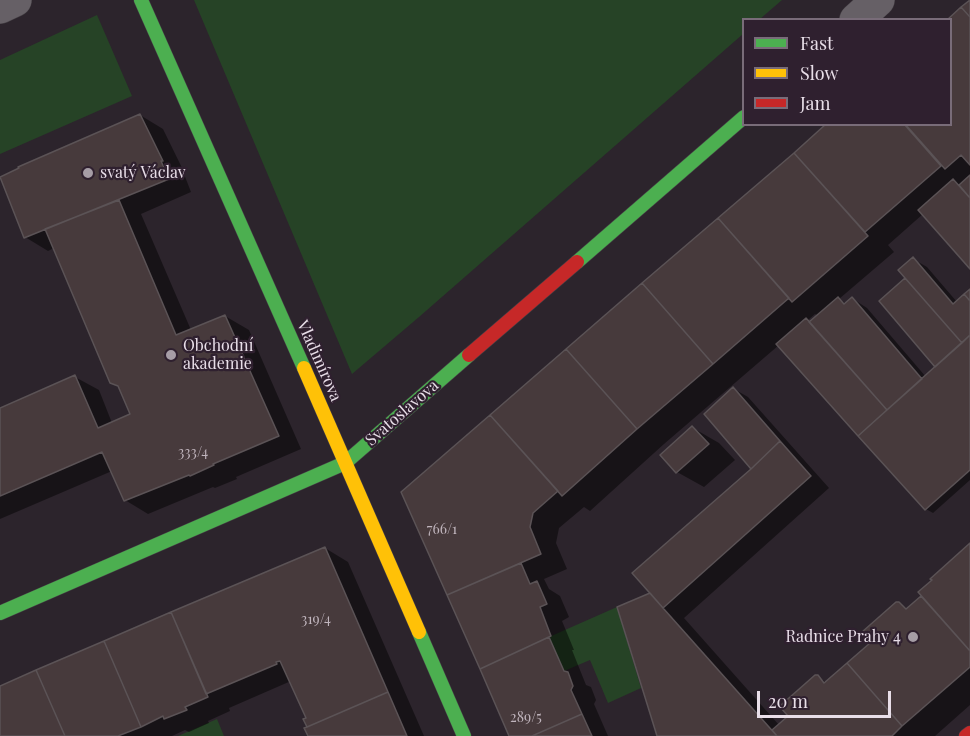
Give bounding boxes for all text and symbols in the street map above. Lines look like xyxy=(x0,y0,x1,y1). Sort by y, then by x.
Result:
legend xyxy=(742,18,952,126)
text: Fast xyxy=(800,31,833,55)
text: Slow xyxy=(800,61,838,85)
text: Jam xyxy=(800,91,830,115)
place label: svatý Václav xyxy=(100,163,186,183)
marker: svatý Václav xyxy=(81,166,95,180)
street label: Vladimírova xyxy=(293,318,345,404)
place label: Obchodní akademie xyxy=(183,336,253,374)
marker: Obchodní akademie xyxy=(164,348,178,362)
street label: Svatoslavova xyxy=(362,376,442,450)
house number: 333/4 xyxy=(178,445,208,461)
house number: 766/1 xyxy=(427,522,457,538)
house number: 319/4 xyxy=(301,612,331,628)
place label: Radnice Prahy 4 xyxy=(786,627,901,647)
marker: Radnice Prahy 4 xyxy=(906,630,920,644)
scale bar xyxy=(760,679,894,717)
text: 20 m xyxy=(768,689,808,713)
house number: 289/5 xyxy=(510,710,542,726)

